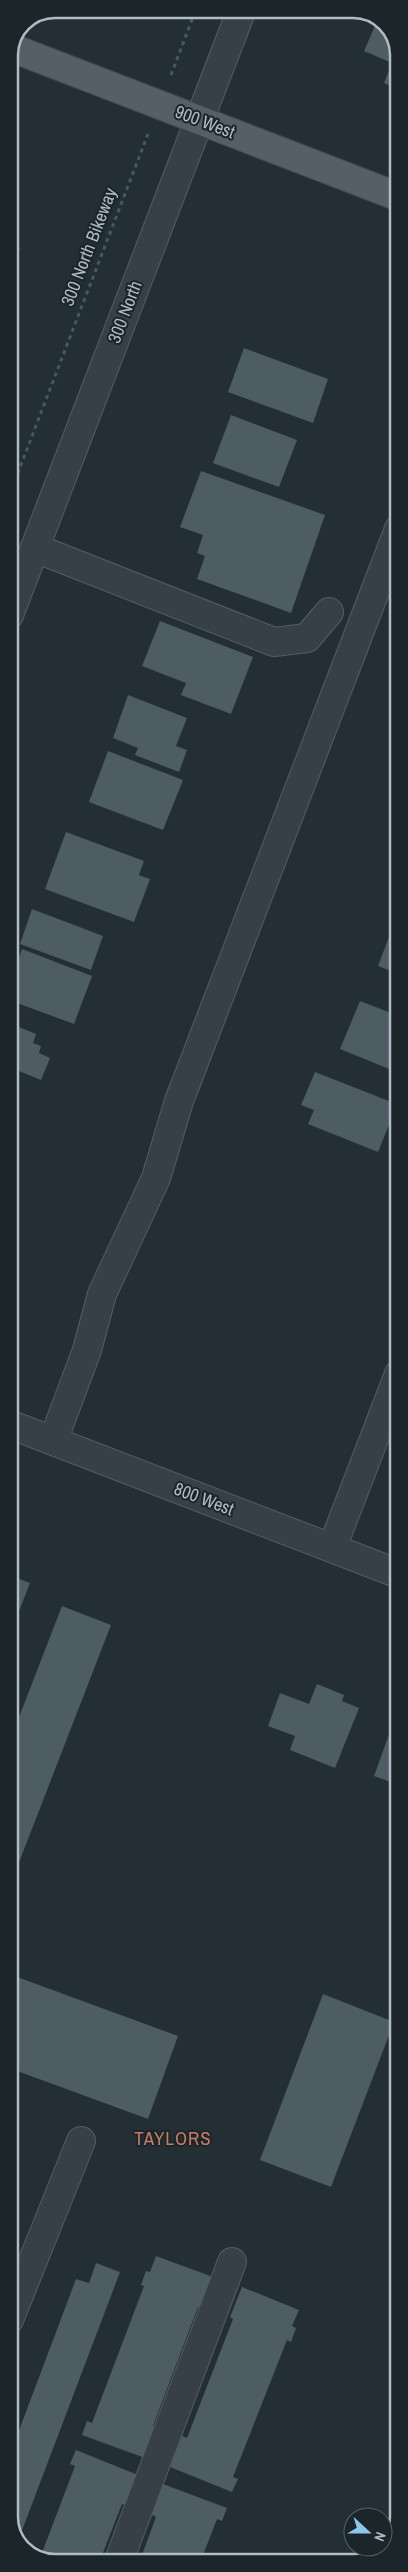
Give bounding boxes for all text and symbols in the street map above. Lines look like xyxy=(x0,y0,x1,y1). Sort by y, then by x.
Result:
street label: 900 West xyxy=(172,99,239,144)
street label: 300 North Bikeway xyxy=(55,184,123,310)
street label: 300 North xyxy=(101,277,148,347)
street label: 800 West xyxy=(171,1476,238,1521)
district label: TAYLORS xyxy=(134,2125,212,2151)
north arrow xyxy=(343,2507,393,2557)
text: N xyxy=(370,2530,390,2544)

